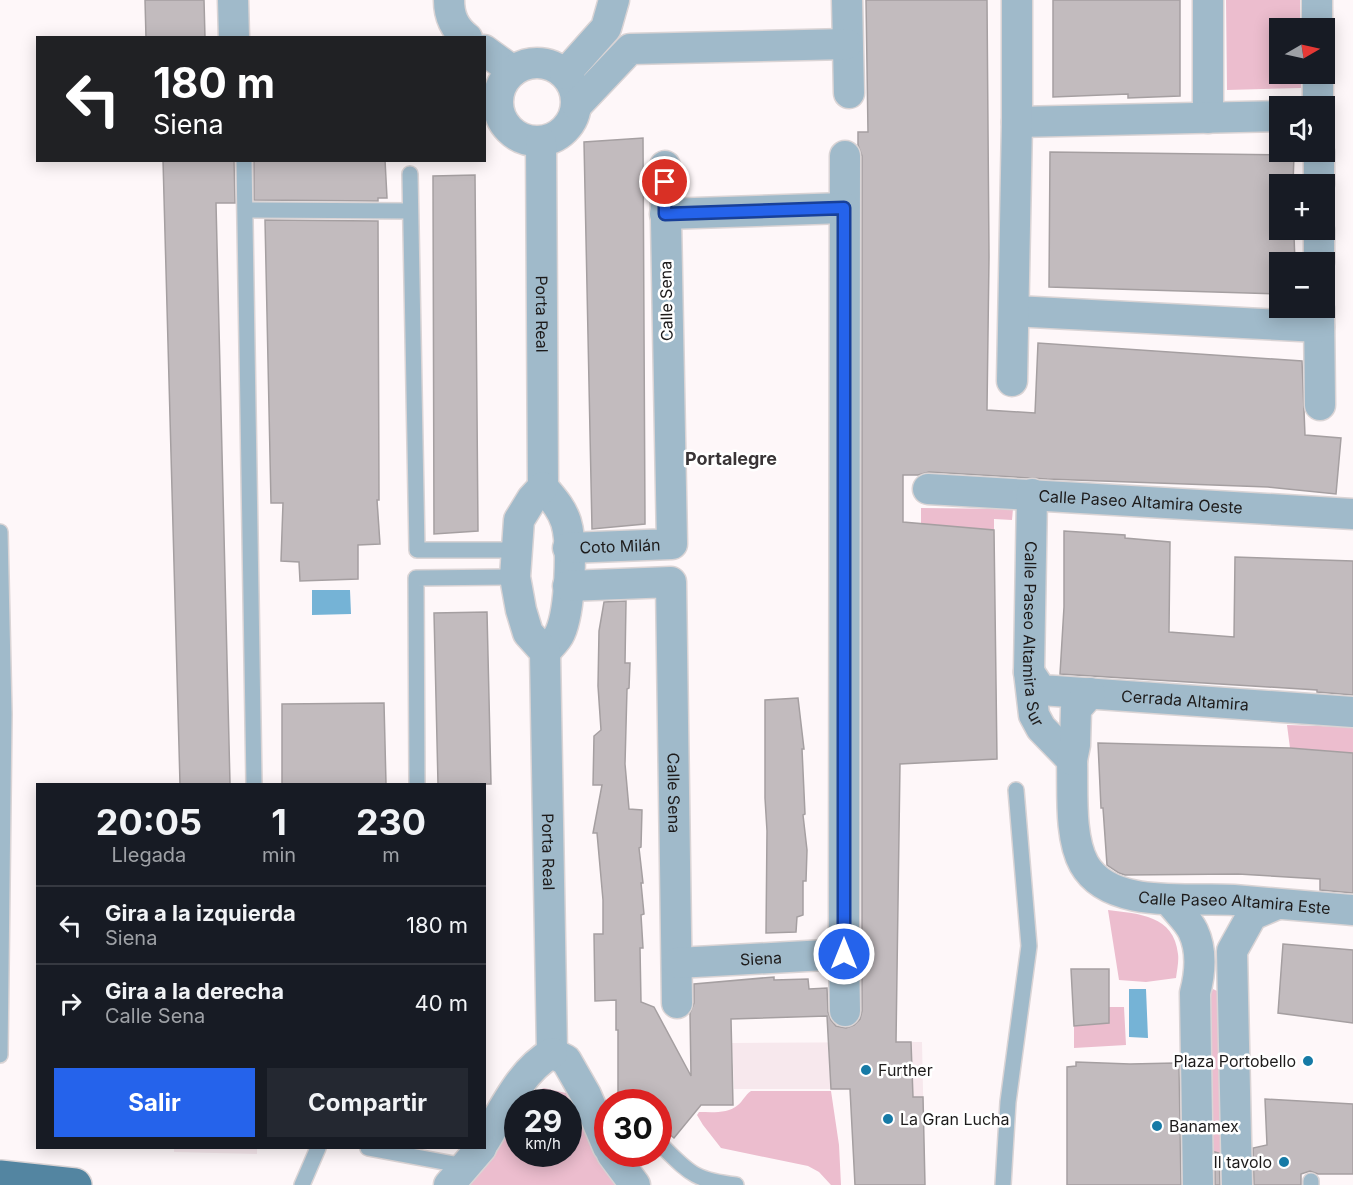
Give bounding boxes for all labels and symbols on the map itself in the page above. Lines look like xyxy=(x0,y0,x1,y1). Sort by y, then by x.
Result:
north arrow xyxy=(1269,18,1335,84)
pin xyxy=(639,156,690,207)
street label: Calle Sena xyxy=(655,261,677,341)
street label: Porta Real xyxy=(532,275,552,353)
district label: Portalegre xyxy=(685,448,777,469)
street label: Calle Paseo Altamira Oeste xyxy=(1038,486,1243,517)
street label: Coto Milán xyxy=(579,534,661,558)
street label: Calle Paseo Altamira Sur xyxy=(1019,541,1048,730)
street label: Cerrada Altamira xyxy=(1120,686,1250,715)
street label: Calle Sena xyxy=(663,753,685,833)
street label: Porta Real xyxy=(538,813,559,891)
street label: Calle Paseo Altamira Este xyxy=(1137,886,1331,918)
position arrow xyxy=(812,922,876,986)
street label: Siena xyxy=(739,947,782,970)
place label: Plaza Portobello xyxy=(1173,1051,1296,1071)
marker: Plaza Portobello xyxy=(1301,1054,1315,1068)
place label: Further xyxy=(878,1060,933,1080)
marker: Further xyxy=(859,1063,873,1077)
speed limit sign: 30 xyxy=(594,1089,672,1167)
place label: La Gran Lucha xyxy=(900,1109,1010,1129)
marker: La Gran Lucha xyxy=(881,1112,895,1126)
place label: Banamex xyxy=(1169,1116,1239,1136)
marker: Banamex xyxy=(1150,1119,1164,1133)
place label: Il tavolo xyxy=(1214,1152,1272,1172)
marker: Il tavolo xyxy=(1277,1155,1291,1169)

